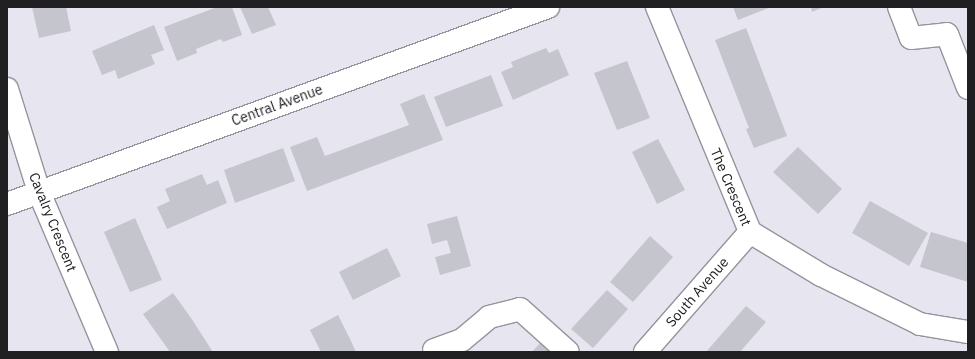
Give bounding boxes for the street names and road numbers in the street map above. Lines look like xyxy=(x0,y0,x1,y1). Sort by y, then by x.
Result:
street label: Central Avenue xyxy=(229,81,325,129)
street label: The Crescent xyxy=(707,146,755,228)
street label: Cavalry Crescent xyxy=(25,170,81,274)
street label: South Avenue xyxy=(662,254,732,330)

